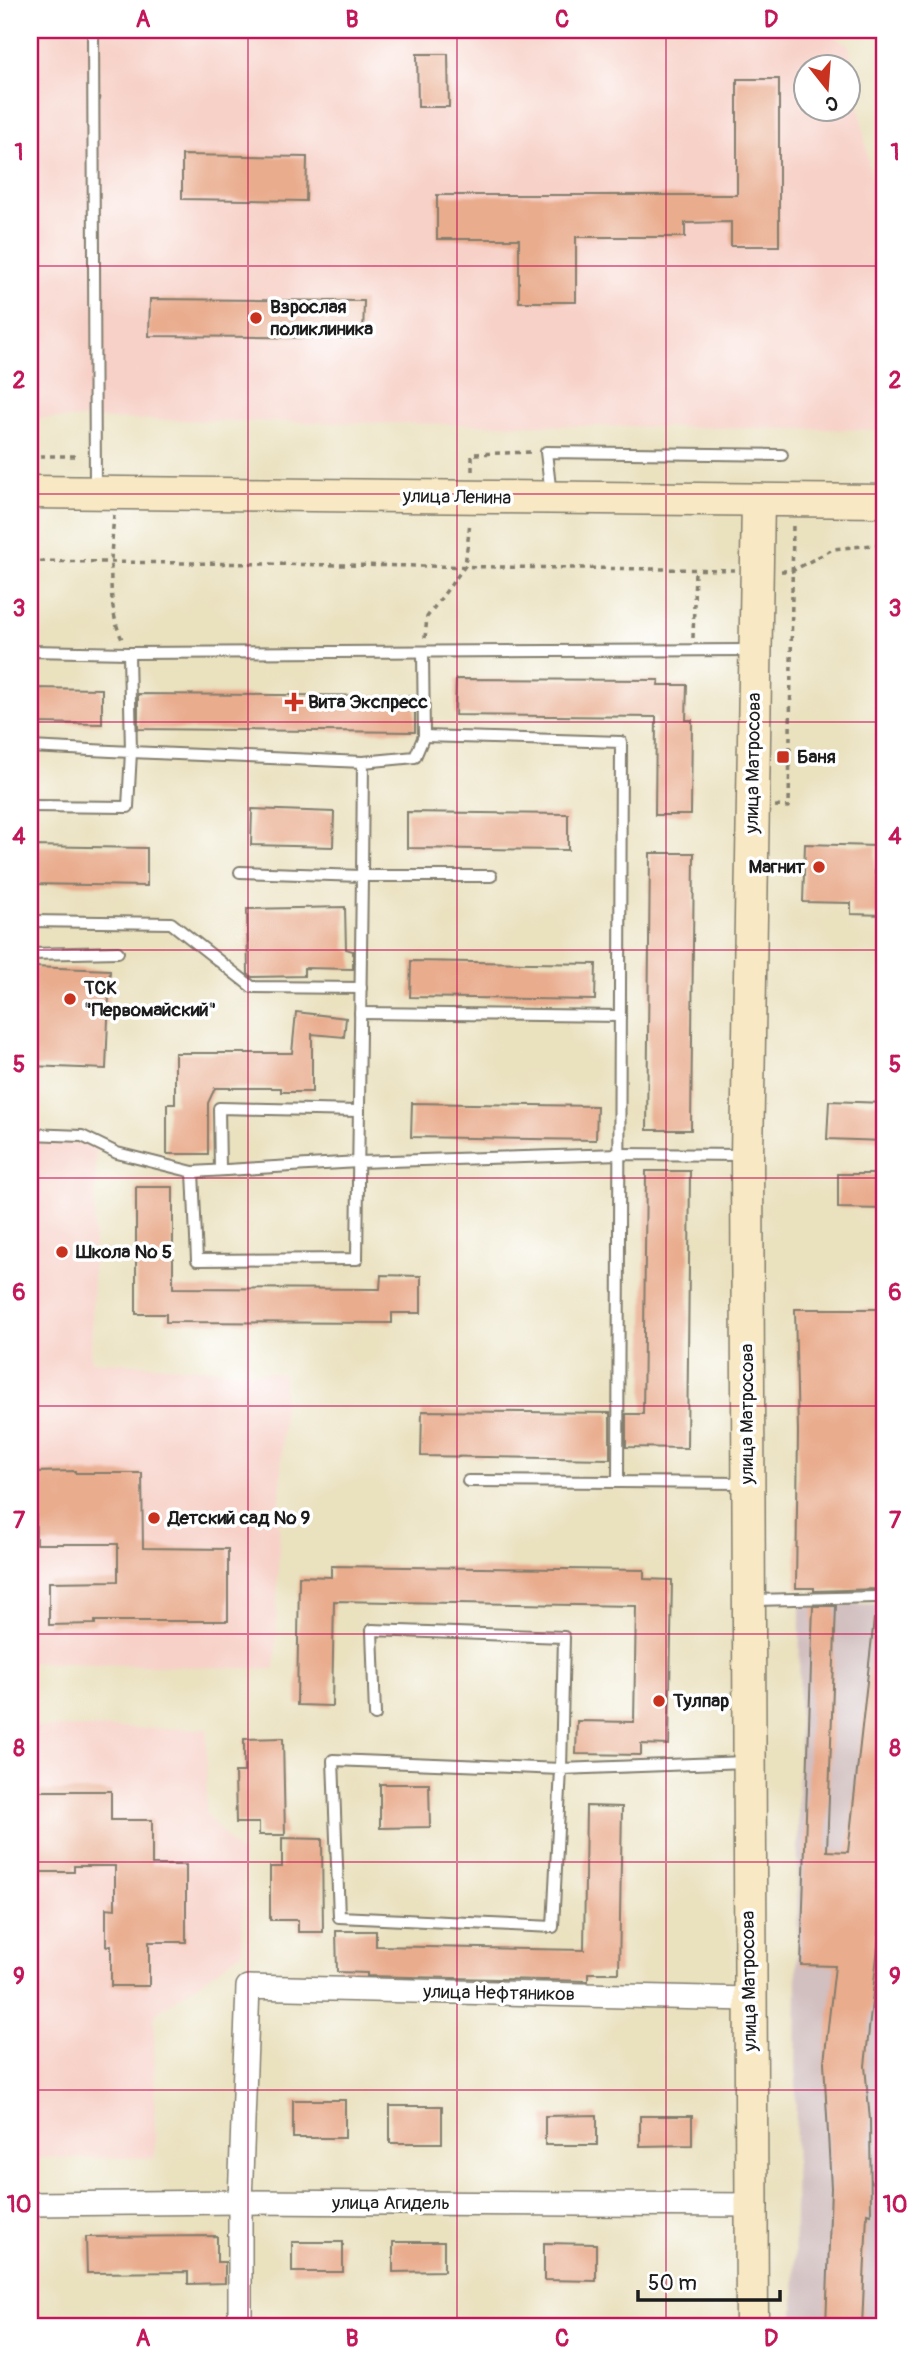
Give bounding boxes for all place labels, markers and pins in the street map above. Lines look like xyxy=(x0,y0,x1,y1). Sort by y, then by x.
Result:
place label: Взрослая поликлиника xyxy=(270,295,373,341)
marker: Взрослая поликлиника xyxy=(248,310,264,326)
place label: Вита Экспресс xyxy=(308,690,428,714)
marker: Вита Экспресс xyxy=(286,694,302,710)
place label: Баня xyxy=(797,745,836,769)
marker: Баня xyxy=(775,749,791,765)
place label: Магнит xyxy=(749,855,805,879)
marker: Магнит xyxy=(811,859,827,875)
place label: ТСК "Первомайский" xyxy=(83,976,216,1022)
marker: ТСК "Первомайский" xyxy=(62,991,78,1007)
place label: Школа № 5 xyxy=(75,1240,172,1264)
marker: Школа № 5 xyxy=(54,1244,70,1260)
place label: Детский сад № 9 xyxy=(167,1506,311,1530)
marker: Детский сад № 9 xyxy=(146,1510,162,1526)
place label: Тулпар xyxy=(672,1689,729,1713)
marker: Тулпар xyxy=(651,1693,667,1709)

